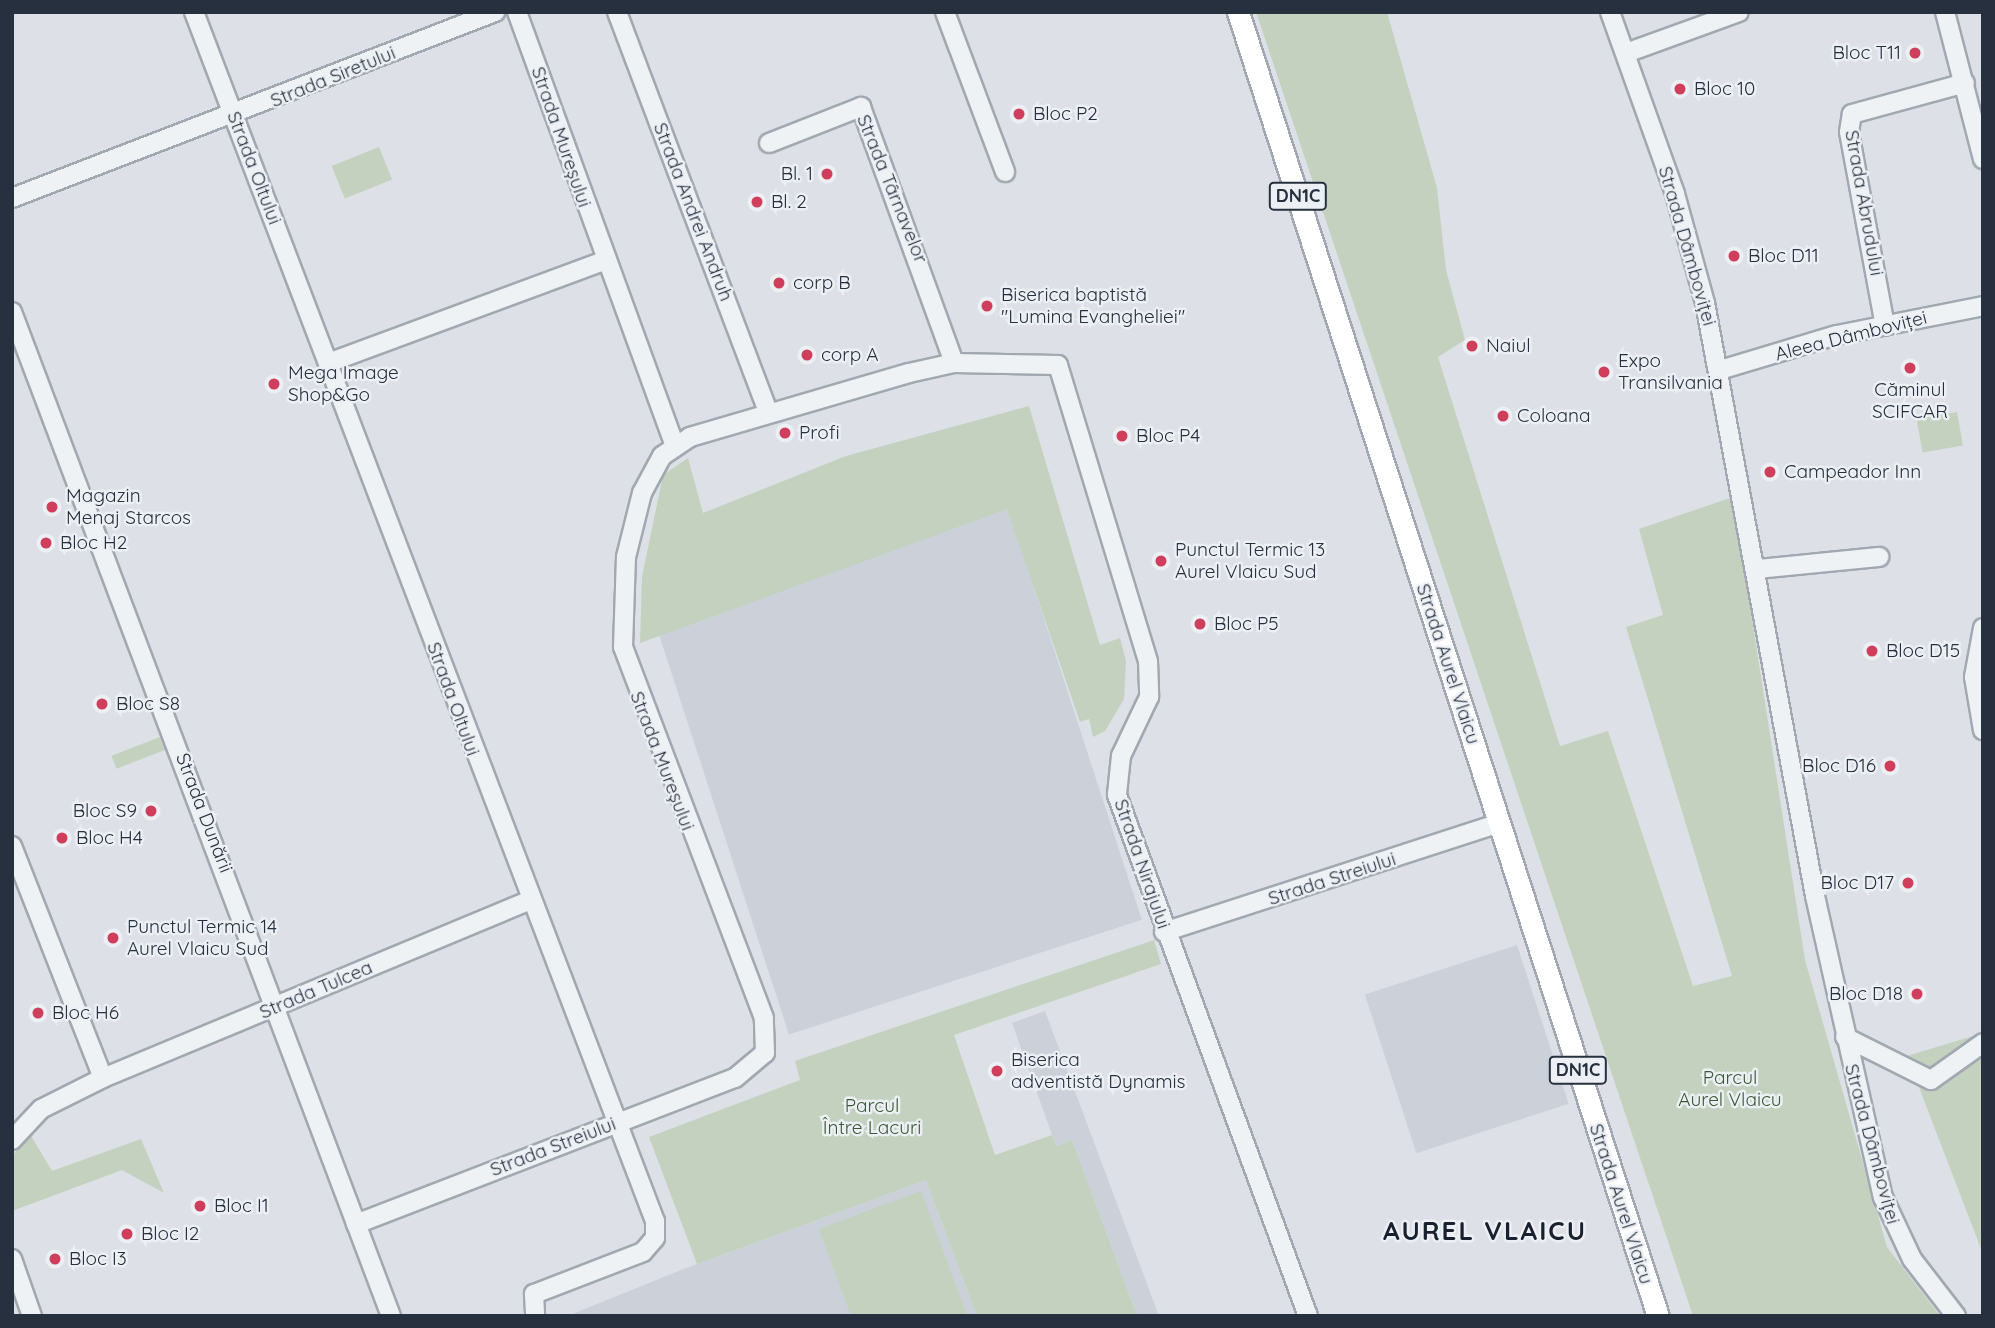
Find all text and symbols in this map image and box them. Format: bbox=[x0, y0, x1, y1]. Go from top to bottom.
street label: Strada Siretului bbox=[267, 42, 399, 112]
place label: Bloc T11 bbox=[1832, 42, 1901, 64]
marker: Bloc T11 bbox=[1907, 45, 1923, 61]
street label: Strada Mureșului bbox=[526, 64, 596, 210]
place label: Bloc 10 bbox=[1694, 78, 1755, 100]
marker: Bloc 10 bbox=[1672, 81, 1688, 97]
place label: Bloc P2 bbox=[1033, 103, 1098, 125]
marker: Bloc P2 bbox=[1011, 106, 1027, 122]
street label: Strada Oltului bbox=[222, 108, 286, 228]
street label: Strada Târnavelor bbox=[852, 111, 932, 267]
street label: Strada Andrei Andruh bbox=[648, 120, 738, 304]
street label: Strada Abrudului bbox=[1840, 128, 1888, 278]
place label: Bl. 1 bbox=[781, 163, 813, 185]
street label: Strada Dâmboviței bbox=[1653, 164, 1721, 328]
marker: Bl. 1 bbox=[819, 166, 835, 182]
road number: DN1C bbox=[1268, 182, 1328, 210]
place label: Bl. 2 bbox=[771, 191, 807, 213]
marker: Bl. 2 bbox=[749, 194, 765, 210]
place label: Bloc D11 bbox=[1748, 245, 1819, 267]
marker: Bloc D11 bbox=[1726, 248, 1742, 264]
place label: corp B bbox=[793, 272, 851, 294]
marker: corp B bbox=[771, 275, 787, 291]
place label: Biserica baptistă "Lumina Evangheliei" bbox=[1001, 284, 1185, 328]
marker: Biserica baptistă "Lumina Evangheliei" bbox=[979, 298, 995, 314]
street label: Aleea Dâmboviței bbox=[1773, 306, 1929, 366]
place label: Naiul bbox=[1486, 335, 1531, 357]
marker: Naiul bbox=[1464, 338, 1480, 354]
place label: corp A bbox=[821, 344, 879, 366]
marker: corp A bbox=[799, 347, 815, 363]
place label: Expo Transilvania bbox=[1618, 350, 1723, 394]
marker: Căminul SCIFCAR bbox=[1902, 360, 1918, 376]
place label: Mega Image Shop&Go bbox=[288, 362, 399, 406]
marker: Expo Transilvania bbox=[1596, 364, 1612, 380]
marker: Mega Image Shop&Go bbox=[266, 376, 282, 392]
place label: Căminul SCIFCAR bbox=[1872, 379, 1948, 423]
place label: Coloana bbox=[1517, 405, 1591, 427]
marker: Coloana bbox=[1495, 408, 1511, 424]
place label: Profi bbox=[799, 422, 840, 444]
marker: Profi bbox=[777, 425, 793, 441]
place label: Bloc P4 bbox=[1136, 425, 1200, 447]
marker: Bloc P4 bbox=[1114, 428, 1130, 444]
place label: Campeador Inn bbox=[1784, 461, 1921, 483]
marker: Campeador Inn bbox=[1762, 464, 1778, 480]
place label: Magazin Menaj Starcos bbox=[66, 485, 191, 529]
marker: Magazin Menaj Starcos bbox=[44, 499, 60, 515]
place label: Bloc H2 bbox=[60, 532, 127, 554]
marker: Bloc H2 bbox=[38, 535, 54, 551]
place label: Punctul Termic 13 Aurel Vlaicu Sud bbox=[1175, 539, 1325, 583]
marker: Punctul Termic 13 Aurel Vlaicu Sud bbox=[1153, 553, 1169, 569]
street label: Strada Aurel Vlaicu bbox=[1411, 581, 1485, 747]
place label: Bloc P5 bbox=[1214, 613, 1279, 635]
marker: Bloc P5 bbox=[1192, 616, 1208, 632]
street label: Strada Oltului bbox=[422, 639, 484, 759]
place label: Bloc D15 bbox=[1886, 640, 1960, 662]
marker: Bloc D15 bbox=[1864, 643, 1880, 659]
street label: Strada Mureșului bbox=[625, 688, 699, 834]
place label: Bloc S8 bbox=[116, 693, 180, 715]
marker: Bloc S8 bbox=[94, 696, 110, 712]
street label: Strada Dunării bbox=[171, 750, 237, 876]
place label: Bloc D16 bbox=[1802, 755, 1876, 777]
marker: Bloc D16 bbox=[1882, 758, 1898, 774]
street label: Strada Nirajului bbox=[1109, 796, 1175, 932]
place label: Bloc S9 bbox=[73, 800, 137, 822]
marker: Bloc S9 bbox=[143, 803, 159, 819]
place label: Bloc H4 bbox=[76, 827, 143, 849]
marker: Bloc H4 bbox=[54, 830, 70, 846]
street label: Strada Streiului bbox=[1265, 848, 1399, 910]
place label: Bloc D17 bbox=[1821, 872, 1894, 894]
marker: Bloc D17 bbox=[1900, 875, 1916, 891]
place label: Punctul Termic 14 Aurel Vlaicu Sud bbox=[127, 916, 277, 960]
marker: Punctul Termic 14 Aurel Vlaicu Sud bbox=[105, 930, 121, 946]
street label: Strada Tulcea bbox=[256, 956, 376, 1024]
place label: Bloc D18 bbox=[1829, 983, 1903, 1005]
marker: Bloc D18 bbox=[1909, 986, 1925, 1002]
place label: Bloc H6 bbox=[52, 1002, 119, 1024]
marker: Bloc H6 bbox=[30, 1005, 46, 1021]
place label: Biserica adventistă Dynamis bbox=[1011, 1049, 1186, 1093]
road number: DN1C bbox=[1548, 1056, 1608, 1084]
street label: Strada Dâmboviței bbox=[1840, 1062, 1904, 1226]
marker: Biserica adventistă Dynamis bbox=[989, 1063, 1005, 1079]
park label: Parcul Aurel Vlaicu bbox=[1678, 1067, 1782, 1111]
park label: Parcul Între Lacuri bbox=[823, 1095, 921, 1139]
street label: Strada Streiului bbox=[487, 1113, 619, 1181]
street label: Strada Aurel Vlaicu bbox=[1584, 1121, 1658, 1287]
place label: Bloc I1 bbox=[214, 1195, 269, 1217]
marker: Bloc I1 bbox=[192, 1198, 208, 1214]
district label: AUREL VLAICU bbox=[1385, 1215, 1585, 1247]
place label: Bloc I2 bbox=[141, 1223, 199, 1245]
marker: Bloc I2 bbox=[119, 1226, 135, 1242]
place label: Bloc I3 bbox=[69, 1248, 127, 1270]
marker: Bloc I3 bbox=[47, 1251, 63, 1267]

